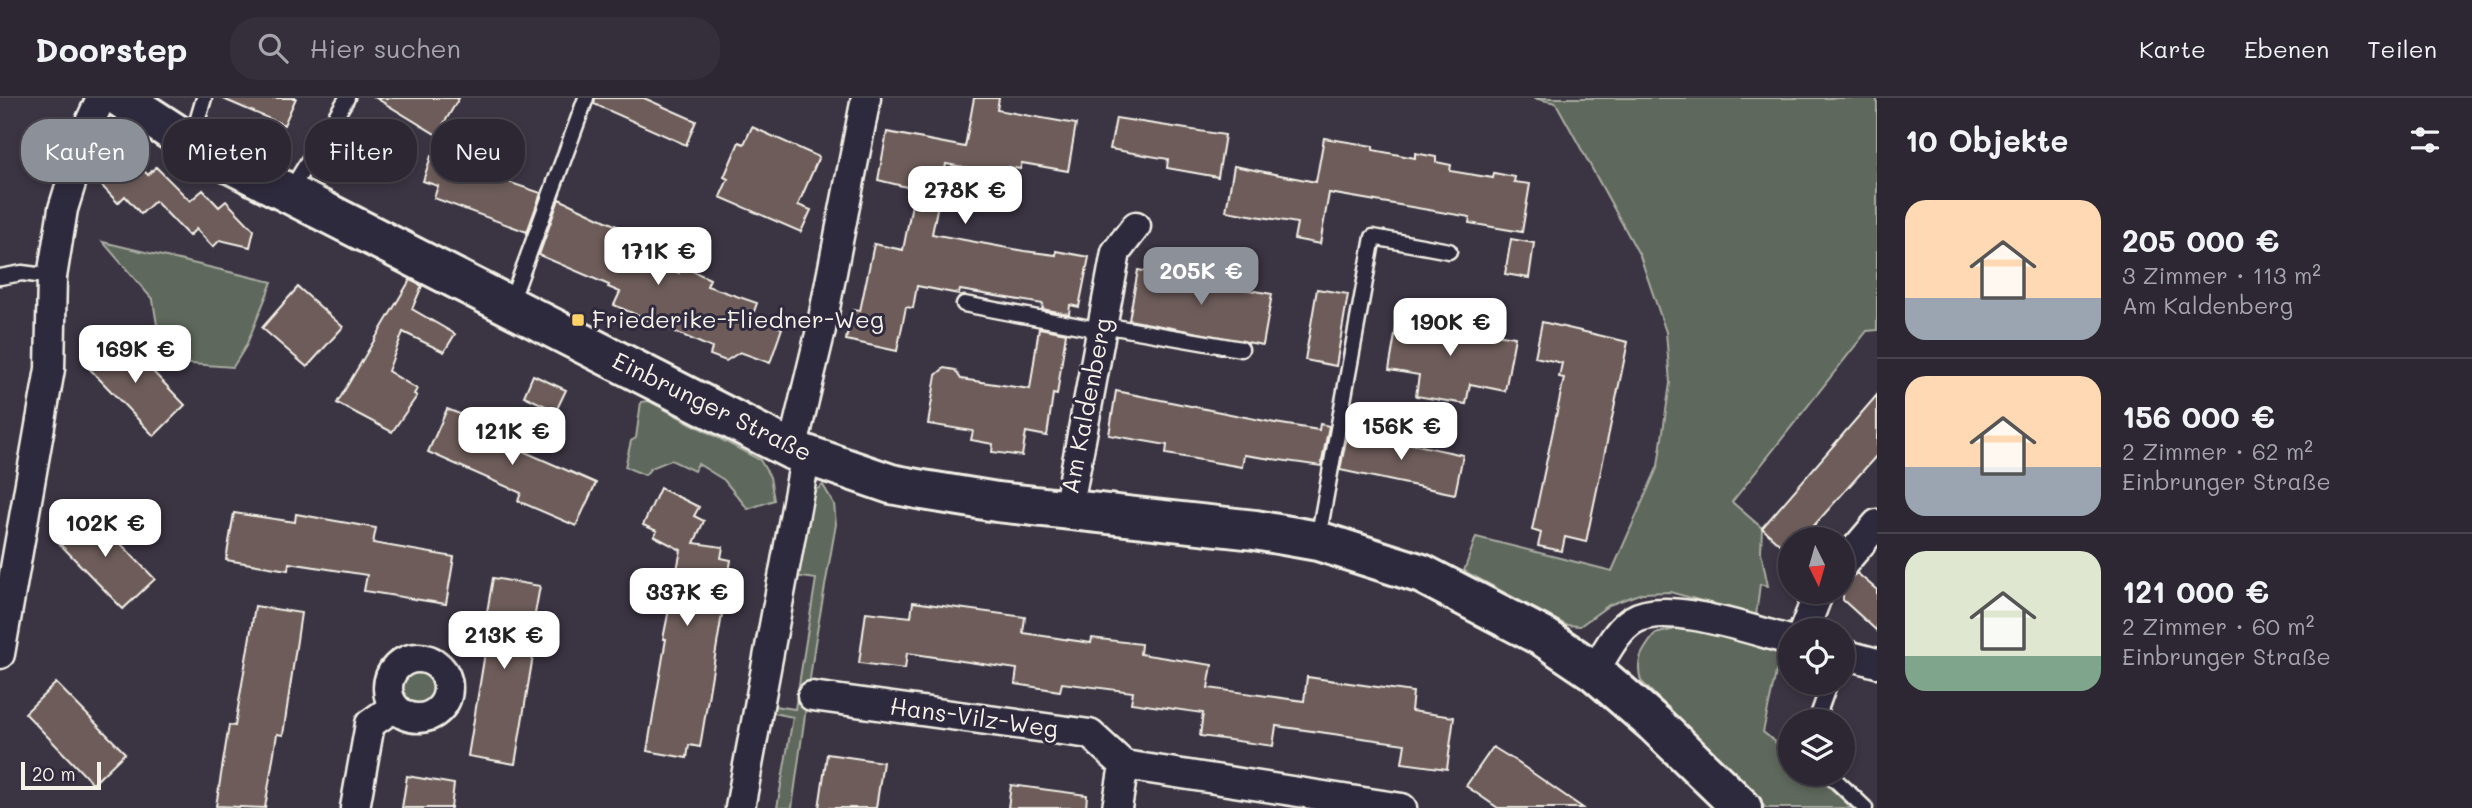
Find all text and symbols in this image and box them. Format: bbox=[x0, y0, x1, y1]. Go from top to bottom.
search box bbox=[230, 17, 720, 80]
text: Doorstep bbox=[35, 27, 188, 70]
icon: search bbox=[254, 29, 292, 67]
text: Hier suchen bbox=[310, 31, 461, 65]
text: Karte bbox=[2139, 33, 2206, 64]
text: Ebenen bbox=[2244, 33, 2329, 64]
text: Teilen bbox=[2367, 33, 2437, 64]
chip: Kaufen bbox=[21, 119, 149, 182]
chip: Mieten bbox=[163, 119, 291, 182]
chip: Filter bbox=[305, 119, 417, 182]
chip: Neu bbox=[431, 119, 525, 182]
text: 10 Objekte bbox=[1905, 120, 2068, 160]
icon: filters bbox=[2406, 121, 2444, 159]
pin: 278K € bbox=[908, 166, 1022, 226]
text: 278K € bbox=[924, 174, 1006, 204]
text: 205 000 € bbox=[2122, 220, 2279, 260]
pin: 171K € bbox=[601, 228, 715, 287]
icon: home bbox=[1961, 228, 2045, 312]
text: 171K € bbox=[620, 235, 696, 265]
pin: 205K € bbox=[1144, 248, 1258, 307]
text: 205K € bbox=[1159, 255, 1243, 285]
text: 3 Zimmer · 113 m² bbox=[2122, 260, 2321, 290]
text: Am Kaldenberg bbox=[2122, 290, 2293, 320]
pin: 190K € bbox=[1393, 299, 1507, 358]
place label: Friederike-Fliedner-Weg bbox=[592, 303, 884, 334]
text: 190K € bbox=[1410, 306, 1490, 336]
marker: Friederike-Fliedner-Weg bbox=[570, 312, 586, 328]
street label: Am Kaldenberg bbox=[1053, 315, 1118, 496]
pin: 169K € bbox=[78, 326, 192, 385]
text: 169K € bbox=[95, 333, 175, 363]
street label: Einbrunger Straße bbox=[608, 344, 817, 467]
text: 156 000 € bbox=[2122, 396, 2275, 436]
pin: 156K € bbox=[1344, 402, 1458, 462]
icon: home bbox=[1961, 404, 2045, 488]
pin: 121K € bbox=[455, 408, 569, 467]
text: 156K € bbox=[1361, 410, 1441, 440]
text: 121K € bbox=[474, 415, 550, 445]
text: 2 Zimmer · 62 m² bbox=[2122, 436, 2313, 466]
text: Einbrunger Straße bbox=[2122, 466, 2331, 496]
pin: 102K € bbox=[48, 500, 162, 559]
text: 102K € bbox=[65, 507, 145, 537]
north arrow bbox=[1778, 527, 1855, 604]
map controls bbox=[1778, 527, 1855, 786]
pin: 337K € bbox=[630, 568, 744, 628]
text: 121 000 € bbox=[2122, 571, 2269, 611]
text: 337K € bbox=[646, 576, 728, 606]
icon: home bbox=[1961, 579, 2045, 663]
text: 2 Zimmer · 60 m² bbox=[2122, 611, 2314, 641]
pin: 213K € bbox=[447, 612, 561, 671]
button: locate bbox=[1778, 618, 1855, 695]
text: 213K € bbox=[465, 619, 543, 649]
text: Einbrunger Straße bbox=[2122, 641, 2331, 671]
street label: Hans-Vilz-Weg bbox=[888, 689, 1060, 744]
button: layers bbox=[1778, 709, 1855, 786]
scale bar bbox=[21, 759, 102, 791]
text: 20 m bbox=[32, 761, 76, 786]

